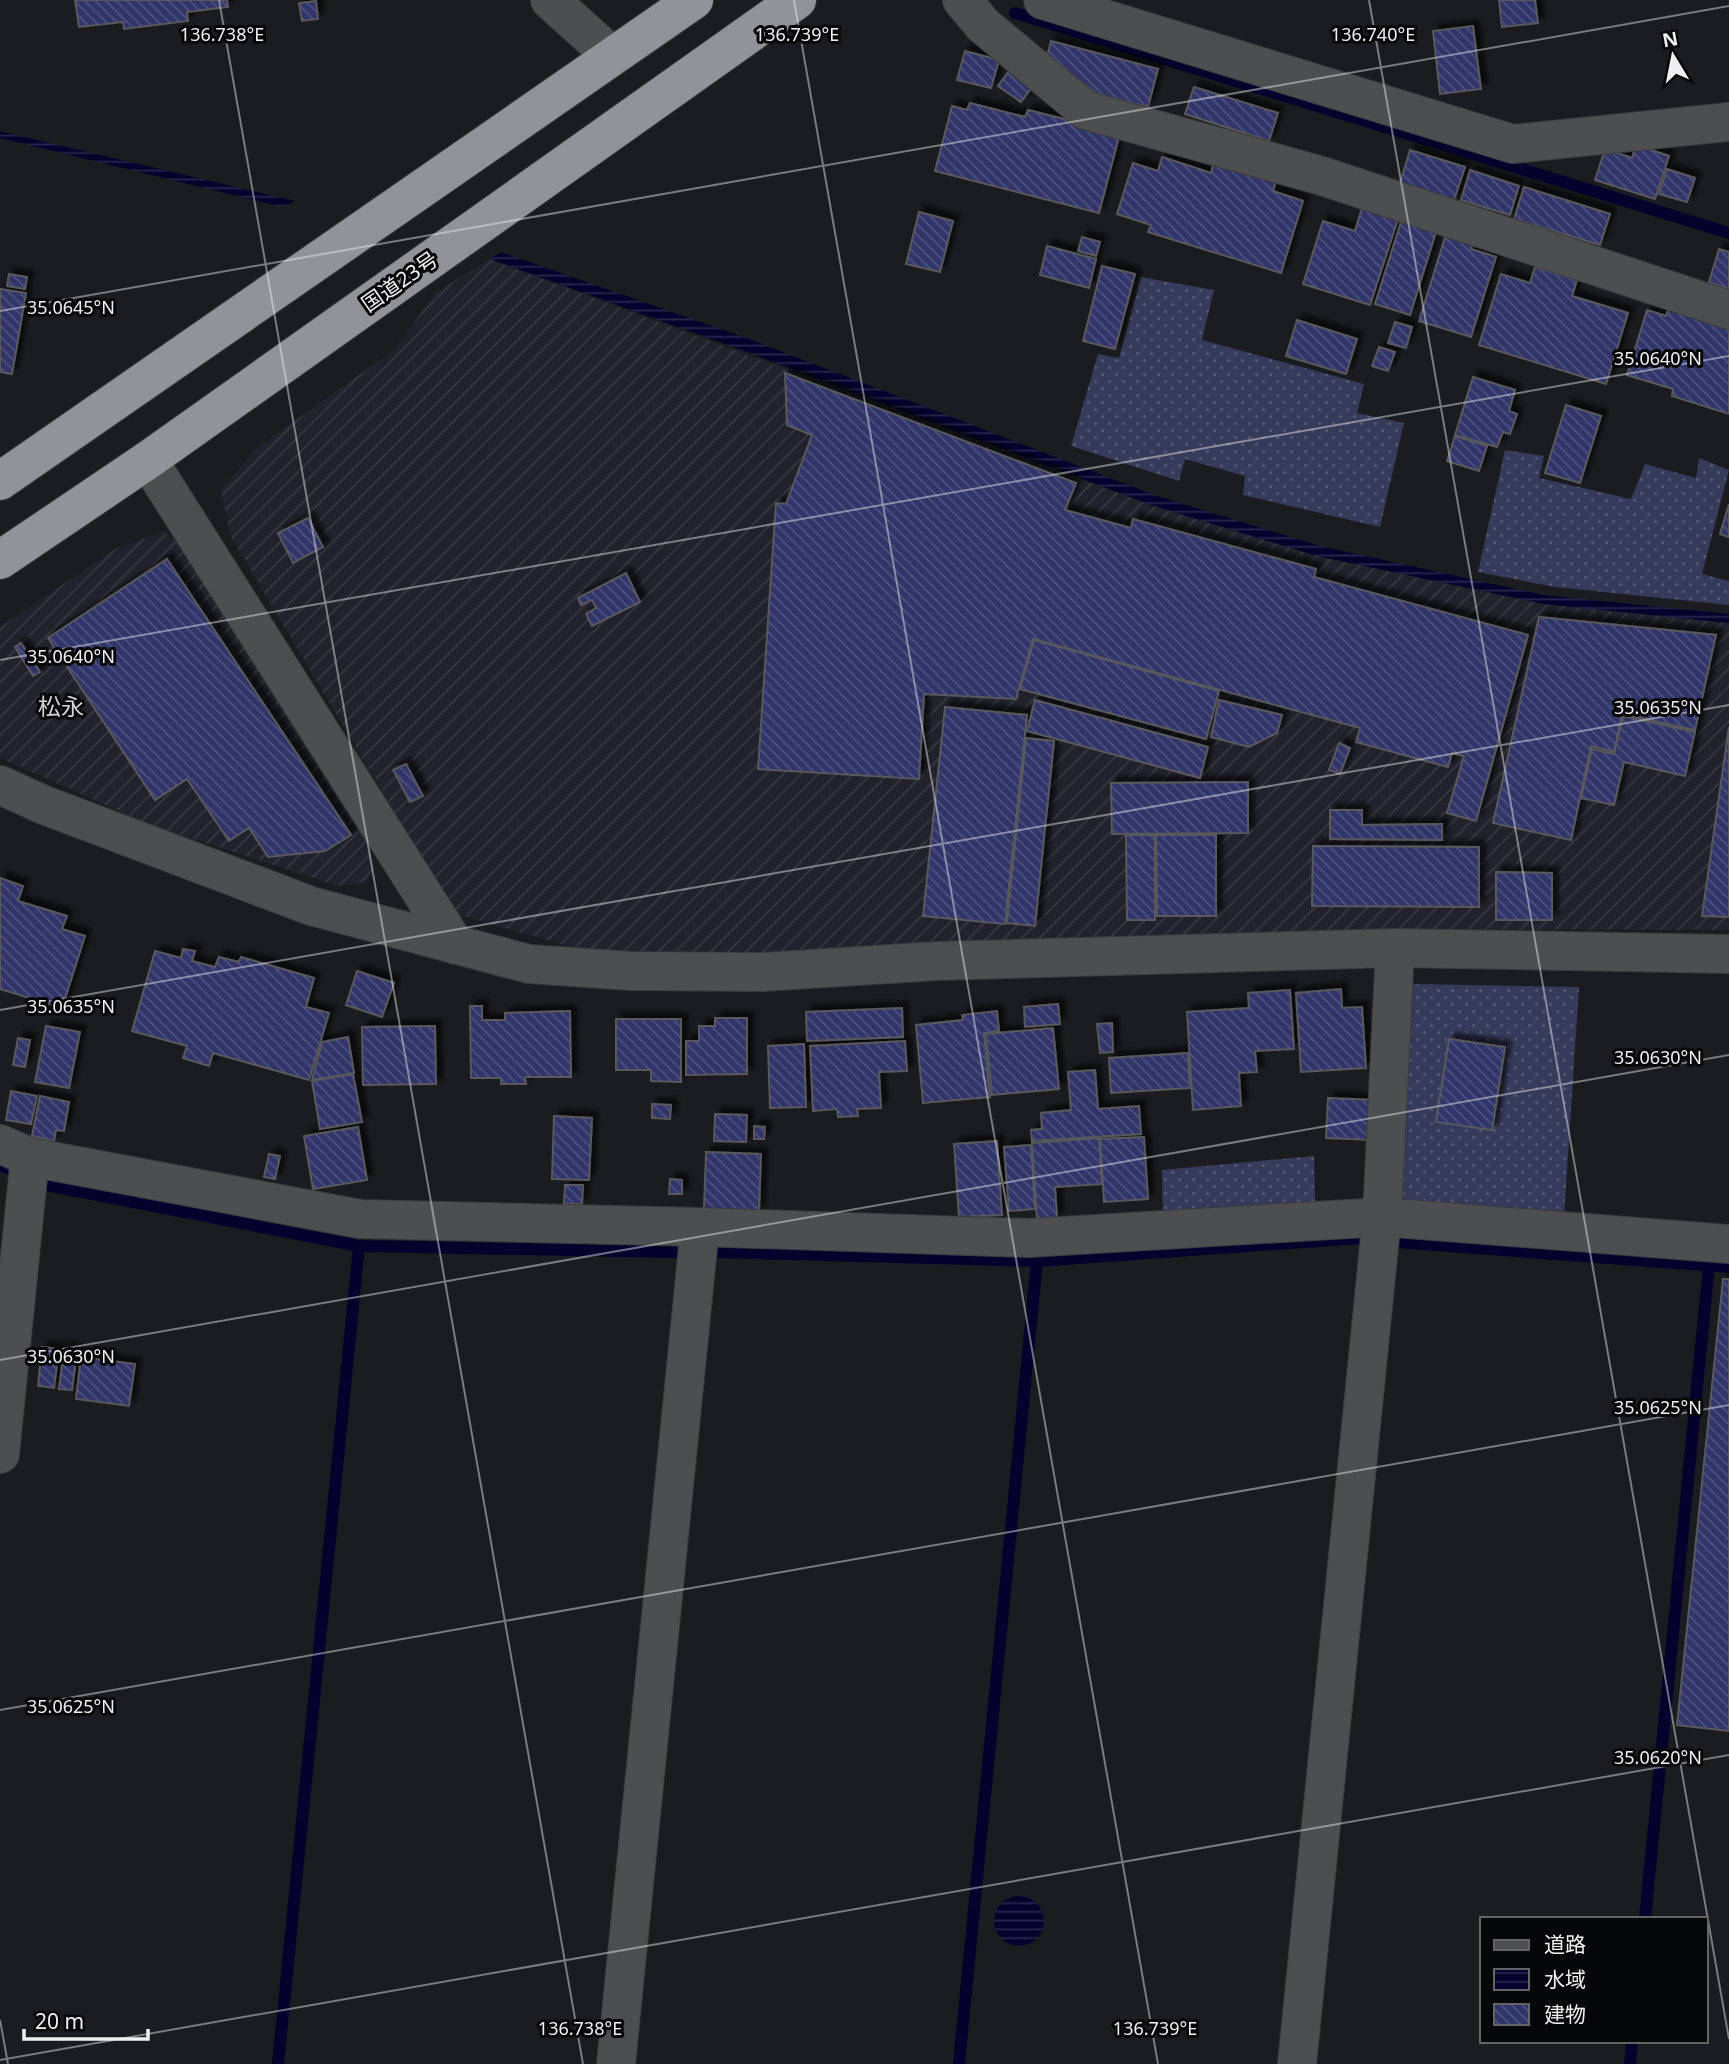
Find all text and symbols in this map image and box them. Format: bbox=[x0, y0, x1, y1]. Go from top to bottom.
north arrow bbox=[1638, 21, 1708, 91]
text: 136.738°E bbox=[180, 22, 264, 46]
text: 136.739°E bbox=[755, 22, 839, 46]
text: 136.740°E bbox=[1331, 22, 1415, 46]
text: N bbox=[1660, 25, 1680, 53]
street label: 国道23号 bbox=[356, 245, 443, 318]
text: 35.0645°N bbox=[27, 295, 115, 319]
text: 35.0640°N bbox=[1614, 346, 1702, 370]
text: 35.0640°N bbox=[27, 644, 115, 668]
district label: 松永 bbox=[38, 690, 84, 722]
text: 35.0635°N bbox=[1614, 695, 1702, 719]
text: 35.0635°N bbox=[27, 994, 115, 1018]
text: 35.0630°N bbox=[1614, 1045, 1702, 1069]
text: 35.0630°N bbox=[27, 1344, 115, 1368]
text: 35.0625°N bbox=[1614, 1395, 1702, 1419]
text: 35.0625°N bbox=[27, 1694, 115, 1718]
text: 35.0620°N bbox=[1614, 1745, 1702, 1769]
legend bbox=[1480, 1917, 1708, 2043]
text: 道路 bbox=[1544, 1930, 1586, 1958]
text: 水域 bbox=[1544, 1965, 1586, 1993]
scale bar bbox=[24, 1997, 149, 2041]
text: 建物 bbox=[1544, 2000, 1586, 2028]
text: 20 m bbox=[35, 2007, 84, 2035]
text: 136.738°E bbox=[538, 2016, 622, 2040]
text: 136.739°E bbox=[1113, 2016, 1197, 2040]

